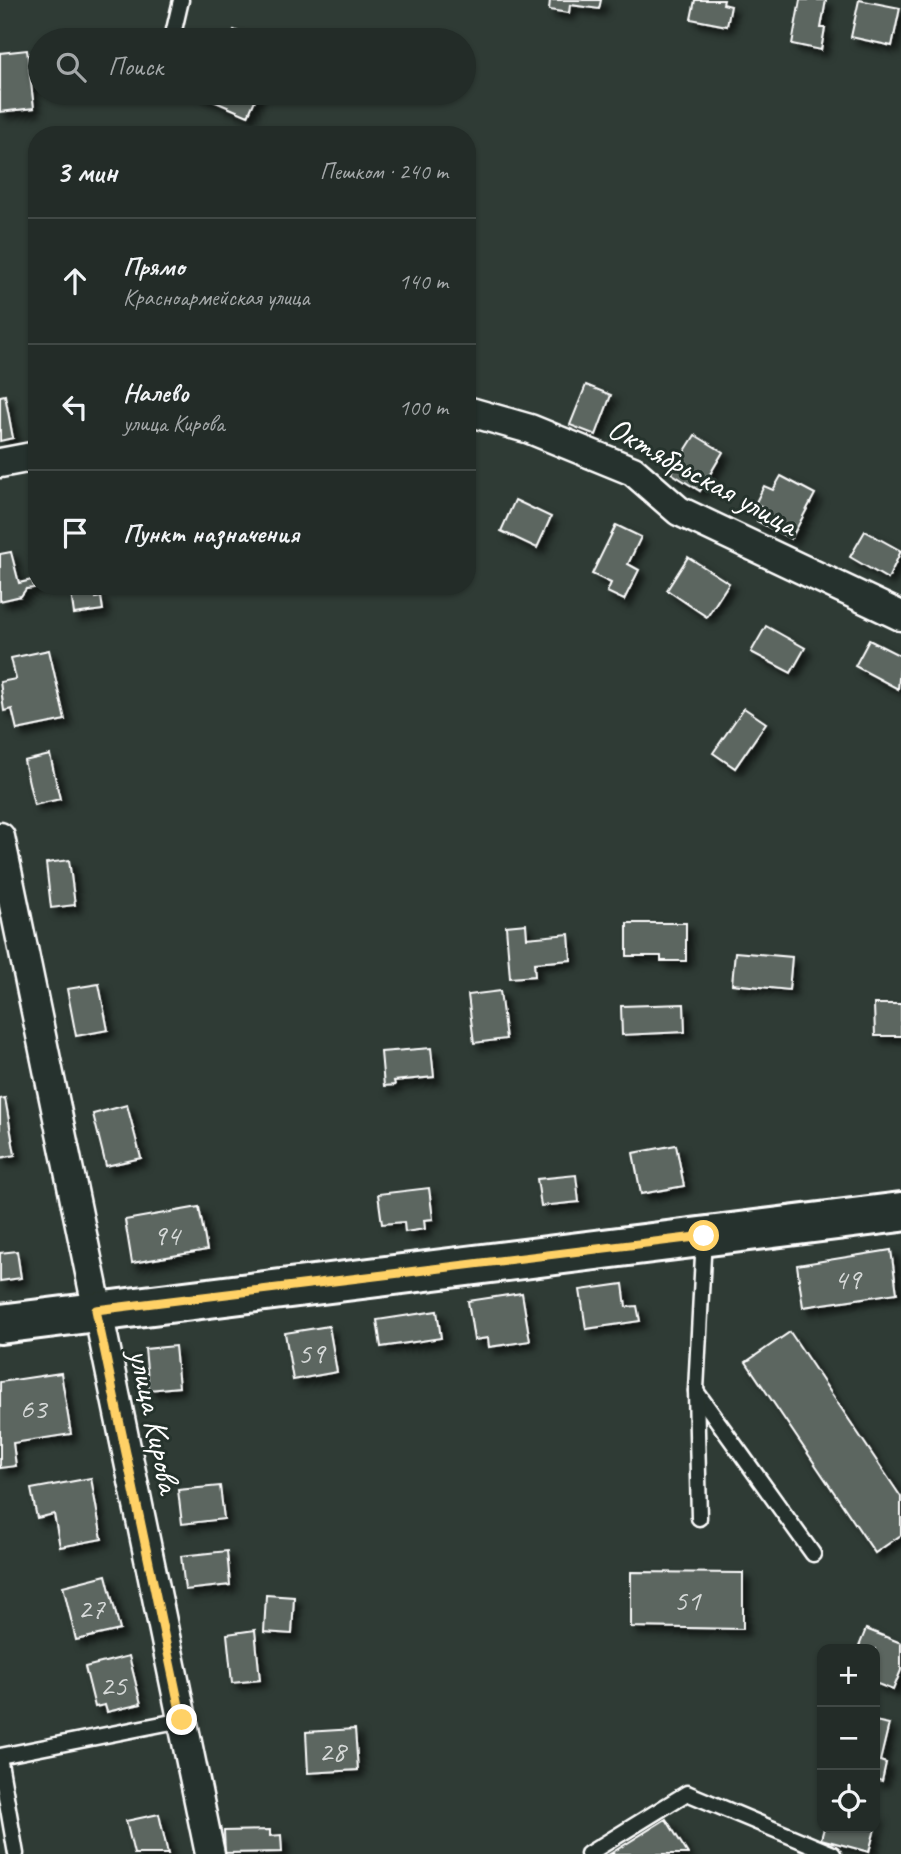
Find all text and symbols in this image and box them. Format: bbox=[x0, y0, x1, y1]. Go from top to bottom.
search box bbox=[28, 28, 476, 105]
icon: search bbox=[52, 48, 90, 86]
text: Поиск bbox=[108, 50, 163, 83]
text: 3 мин bbox=[56, 153, 117, 191]
text: Пешком · 240 m bbox=[320, 157, 448, 186]
text: Прямо bbox=[123, 250, 185, 283]
icon: ahead bbox=[56, 262, 94, 300]
text: 140 m bbox=[399, 267, 448, 296]
text: Красноармейская улица bbox=[123, 283, 310, 312]
text: Налево bbox=[123, 376, 189, 409]
icon: left bbox=[56, 388, 94, 426]
text: 100 m bbox=[399, 393, 448, 422]
street label: Октябрьская улица bbox=[601, 407, 808, 547]
text: улица Кирова bbox=[123, 409, 225, 438]
icon: arrive bbox=[56, 514, 94, 552]
text: Пункт назначения bbox=[123, 517, 299, 550]
house number: 94 bbox=[153, 1216, 182, 1254]
route start bbox=[688, 1220, 719, 1251]
house number: 49 bbox=[834, 1260, 863, 1298]
house number: 59 bbox=[298, 1334, 327, 1372]
street label: улица Кирова bbox=[119, 1343, 191, 1499]
house number: 63 bbox=[20, 1389, 49, 1427]
house number: 51 bbox=[674, 1581, 702, 1619]
house number: 27 bbox=[78, 1589, 106, 1627]
map controls bbox=[817, 1644, 880, 1833]
button: + bbox=[817, 1644, 880, 1707]
house number: 25 bbox=[100, 1666, 128, 1704]
route end bbox=[166, 1704, 197, 1735]
button: − bbox=[817, 1707, 880, 1770]
house number: 28 bbox=[319, 1732, 348, 1770]
button: locate bbox=[817, 1770, 880, 1833]

